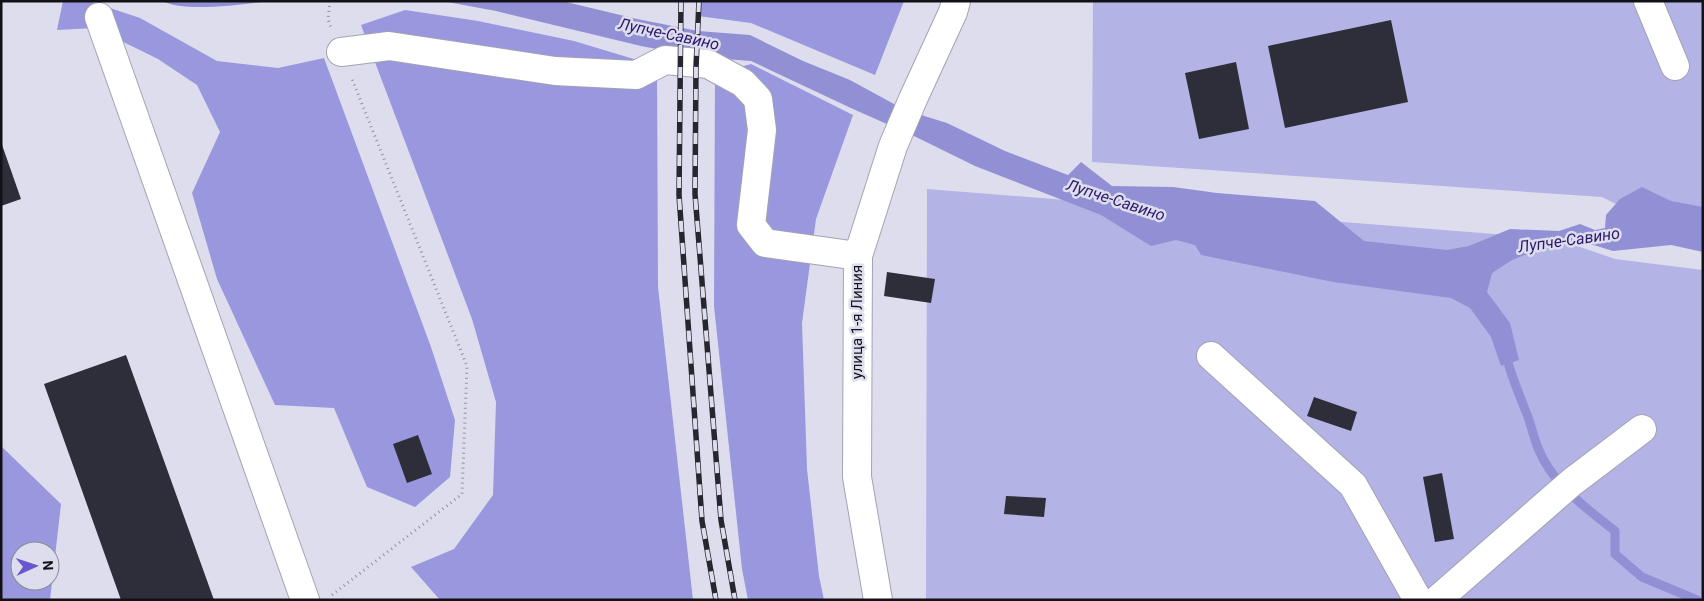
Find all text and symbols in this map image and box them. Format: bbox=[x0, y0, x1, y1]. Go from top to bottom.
water label: Лупче-Савино bbox=[616, 14, 721, 54]
water label: Лупче-Савино bbox=[1063, 175, 1168, 225]
water label: Лупче-Савино bbox=[1516, 223, 1621, 257]
street label: улица 1-я Линия bbox=[848, 265, 866, 379]
north arrow bbox=[10, 541, 60, 591]
text: N bbox=[40, 560, 56, 571]

